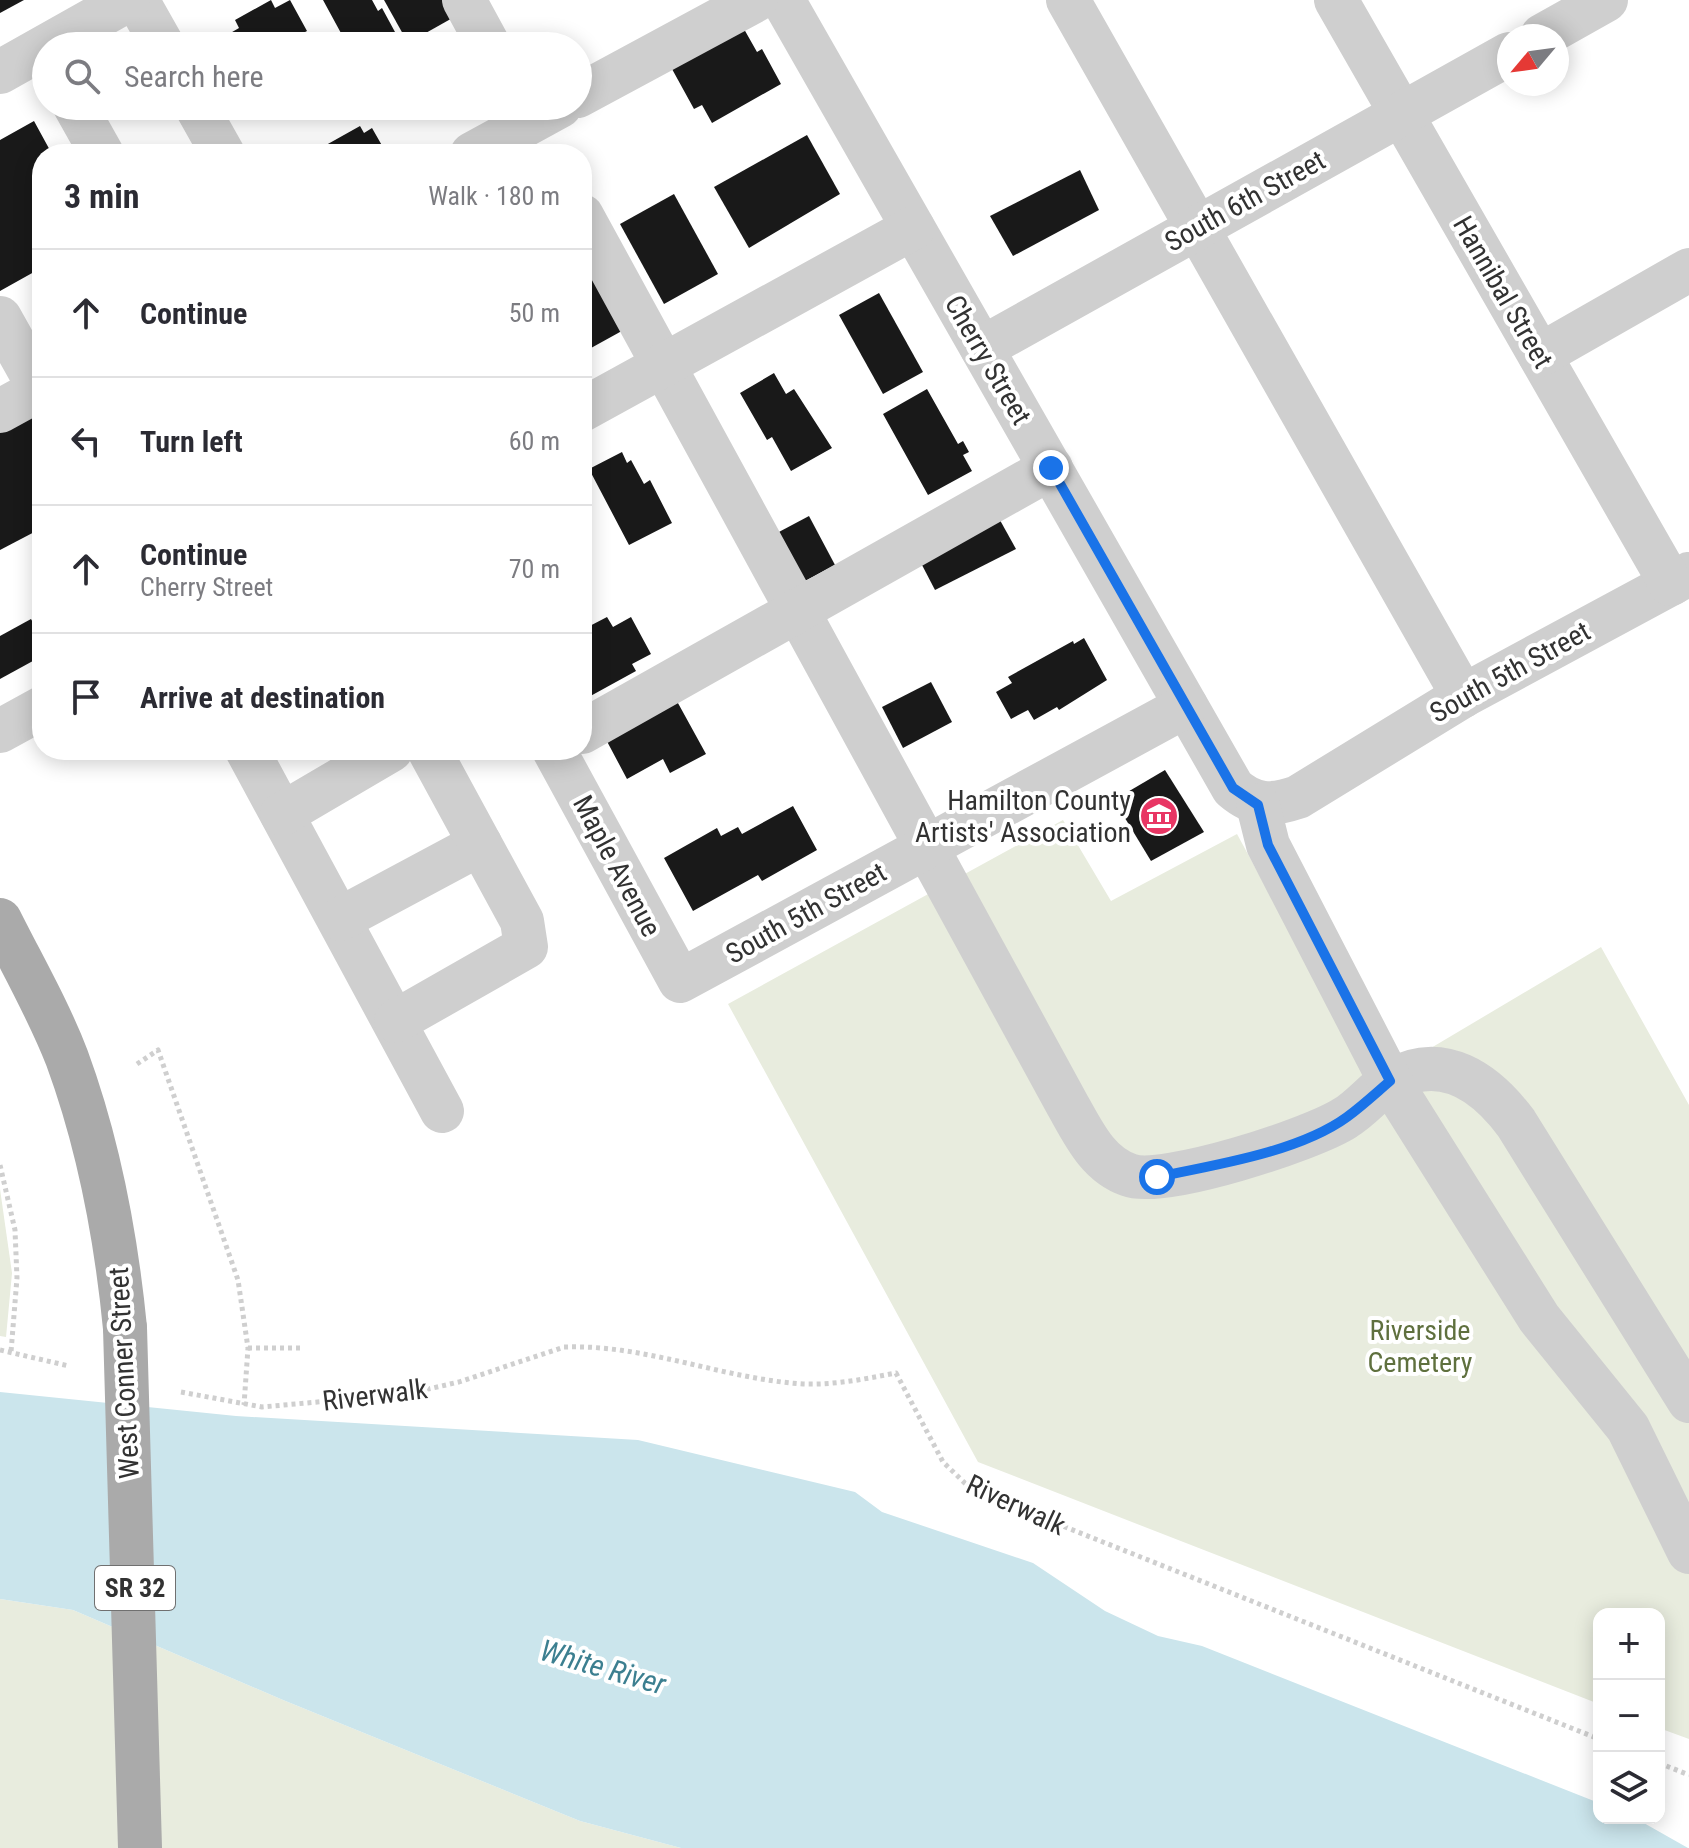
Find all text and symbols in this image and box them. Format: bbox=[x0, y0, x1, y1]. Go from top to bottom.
north arrow bbox=[1497, 24, 1569, 96]
search box bbox=[32, 32, 592, 120]
icon: search bbox=[60, 54, 104, 98]
text: Search here bbox=[124, 59, 264, 94]
street label: South 6th Street bbox=[1159, 143, 1331, 259]
text: 3 min bbox=[64, 176, 140, 216]
text: Walk · 180 m bbox=[428, 181, 560, 211]
street label: Hannibal Street bbox=[1446, 210, 1560, 374]
street label: Cherry Street bbox=[938, 290, 1038, 430]
icon: ahead bbox=[64, 291, 108, 335]
text: Continue bbox=[140, 296, 247, 331]
text: 50 m bbox=[509, 298, 560, 328]
icon: left bbox=[64, 419, 108, 463]
text: Turn left bbox=[140, 424, 243, 459]
text: 60 m bbox=[509, 426, 560, 456]
route end bbox=[1033, 450, 1069, 486]
text: Continue bbox=[140, 537, 247, 572]
icon: ahead bbox=[64, 547, 108, 591]
text: 70 m bbox=[509, 554, 560, 584]
text: Cherry Street bbox=[140, 572, 273, 602]
street label: South 5th Street bbox=[1424, 614, 1596, 730]
icon: arrive bbox=[64, 675, 108, 719]
text: Arrive at destination bbox=[140, 680, 385, 715]
place label: Hamilton County Artists' Association bbox=[915, 784, 1131, 849]
street label: Maple Avenue bbox=[566, 790, 668, 942]
museum icon: Hamilton County Artists' Association bbox=[1138, 795, 1180, 837]
street label: South 5th Street bbox=[720, 855, 892, 971]
route start bbox=[1139, 1159, 1175, 1195]
street label: West Conner Street bbox=[102, 1266, 146, 1480]
park label: Riverside Cemetery bbox=[1367, 1314, 1473, 1379]
street label: Riverwalk bbox=[321, 1372, 430, 1418]
street label: Riverwalk bbox=[961, 1468, 1071, 1542]
road number: SR 32 bbox=[95, 1566, 175, 1610]
map controls bbox=[1593, 1608, 1665, 1824]
button: + bbox=[1593, 1608, 1665, 1680]
water label: White River bbox=[536, 1632, 671, 1702]
button: − bbox=[1593, 1680, 1665, 1752]
button: layers bbox=[1593, 1752, 1665, 1824]

